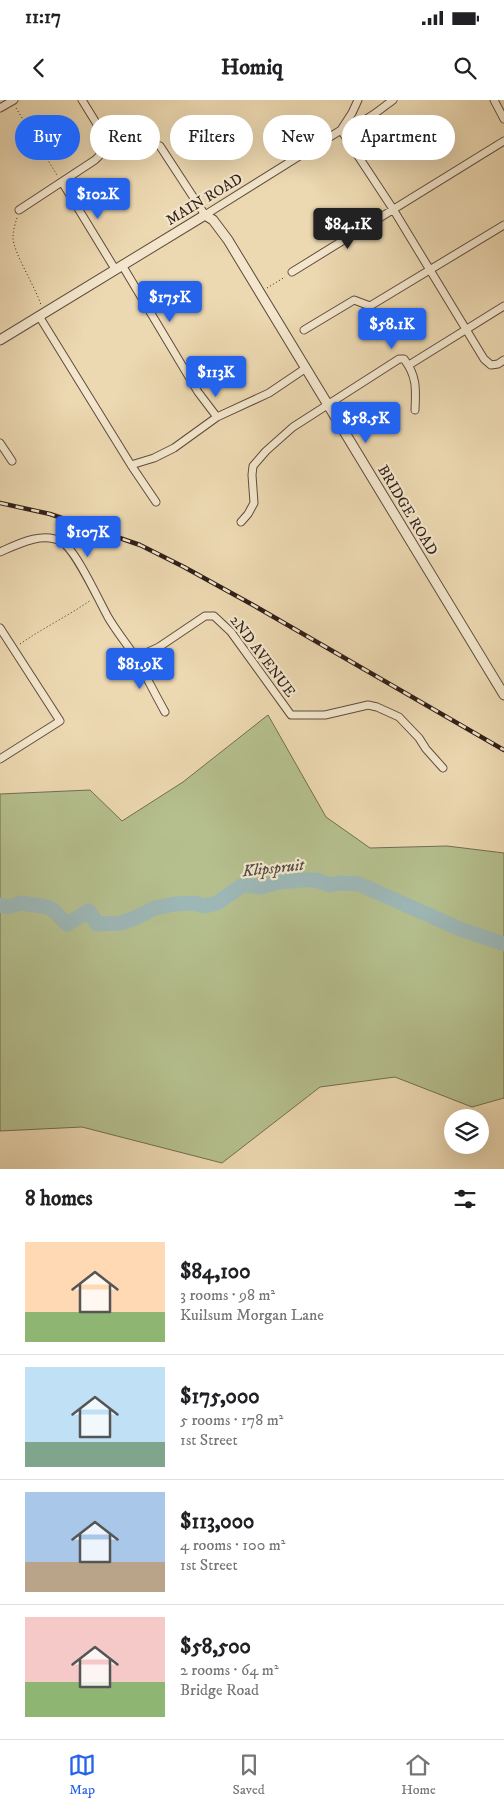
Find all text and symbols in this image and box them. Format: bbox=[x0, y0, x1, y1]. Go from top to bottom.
text: 11:17 bbox=[25, 6, 61, 29]
icon: back bbox=[25, 54, 53, 82]
text: Homiq bbox=[221, 54, 283, 81]
icon: search bbox=[451, 54, 479, 82]
chip: Buy bbox=[15, 115, 80, 160]
chip: Rent bbox=[90, 115, 160, 160]
chip: Filters bbox=[170, 115, 253, 160]
chip: New bbox=[263, 115, 332, 160]
chip: Apartment bbox=[342, 115, 455, 160]
street label: MAIN ROAD bbox=[162, 169, 246, 230]
pin: $102K bbox=[63, 178, 133, 220]
text: $102K bbox=[77, 184, 119, 204]
pin: $84.1K bbox=[307, 208, 389, 250]
text: $84.1K bbox=[324, 214, 372, 234]
pin: $175K bbox=[135, 280, 205, 323]
text: $175K bbox=[149, 287, 191, 307]
pin: $58.1K bbox=[351, 308, 433, 350]
text: $58.1K bbox=[369, 314, 415, 334]
pin: $113K bbox=[181, 356, 251, 398]
text: $113K bbox=[197, 362, 235, 382]
pin: $58.5K bbox=[325, 402, 407, 444]
text: $58.5K bbox=[342, 408, 390, 428]
street label: BRIDGE ROAD bbox=[373, 462, 442, 559]
pin: $107K bbox=[53, 516, 123, 558]
text: $107K bbox=[67, 522, 109, 542]
street label: 2ND AVENUE bbox=[226, 612, 300, 701]
pin: $81.9K bbox=[99, 648, 181, 690]
text: $81.9K bbox=[117, 654, 163, 674]
water label: Klipspruit bbox=[240, 855, 306, 881]
map controls bbox=[444, 1109, 489, 1154]
button: layers bbox=[444, 1109, 489, 1154]
icon: filters bbox=[451, 1185, 479, 1213]
text: 8 homes bbox=[25, 1186, 93, 1212]
text: $84,100 bbox=[180, 1259, 250, 1285]
icon: home bbox=[65, 1262, 125, 1322]
text: 3 rooms · 98 m² bbox=[180, 1285, 275, 1305]
text: Kuilsum Morgan Lane bbox=[180, 1305, 324, 1325]
text: $175,000 bbox=[180, 1384, 260, 1410]
icon: home bbox=[65, 1387, 125, 1447]
text: 5 rooms · 178 m² bbox=[180, 1410, 283, 1430]
text: 1st Street bbox=[180, 1430, 238, 1450]
text: $113,000 bbox=[180, 1509, 254, 1535]
icon: home bbox=[65, 1512, 125, 1572]
text: 4 rooms · 100 m² bbox=[180, 1535, 285, 1555]
text: 1st Street bbox=[180, 1555, 238, 1575]
text: $58,500 bbox=[180, 1634, 251, 1660]
icon: home bbox=[65, 1637, 125, 1697]
text: 2 rooms · 64 m² bbox=[180, 1660, 279, 1680]
text: Bridge Road bbox=[180, 1680, 259, 1700]
tab: Map bbox=[68, 1751, 96, 1799]
tab: Saved bbox=[233, 1751, 265, 1799]
tab: Home bbox=[401, 1751, 436, 1799]

